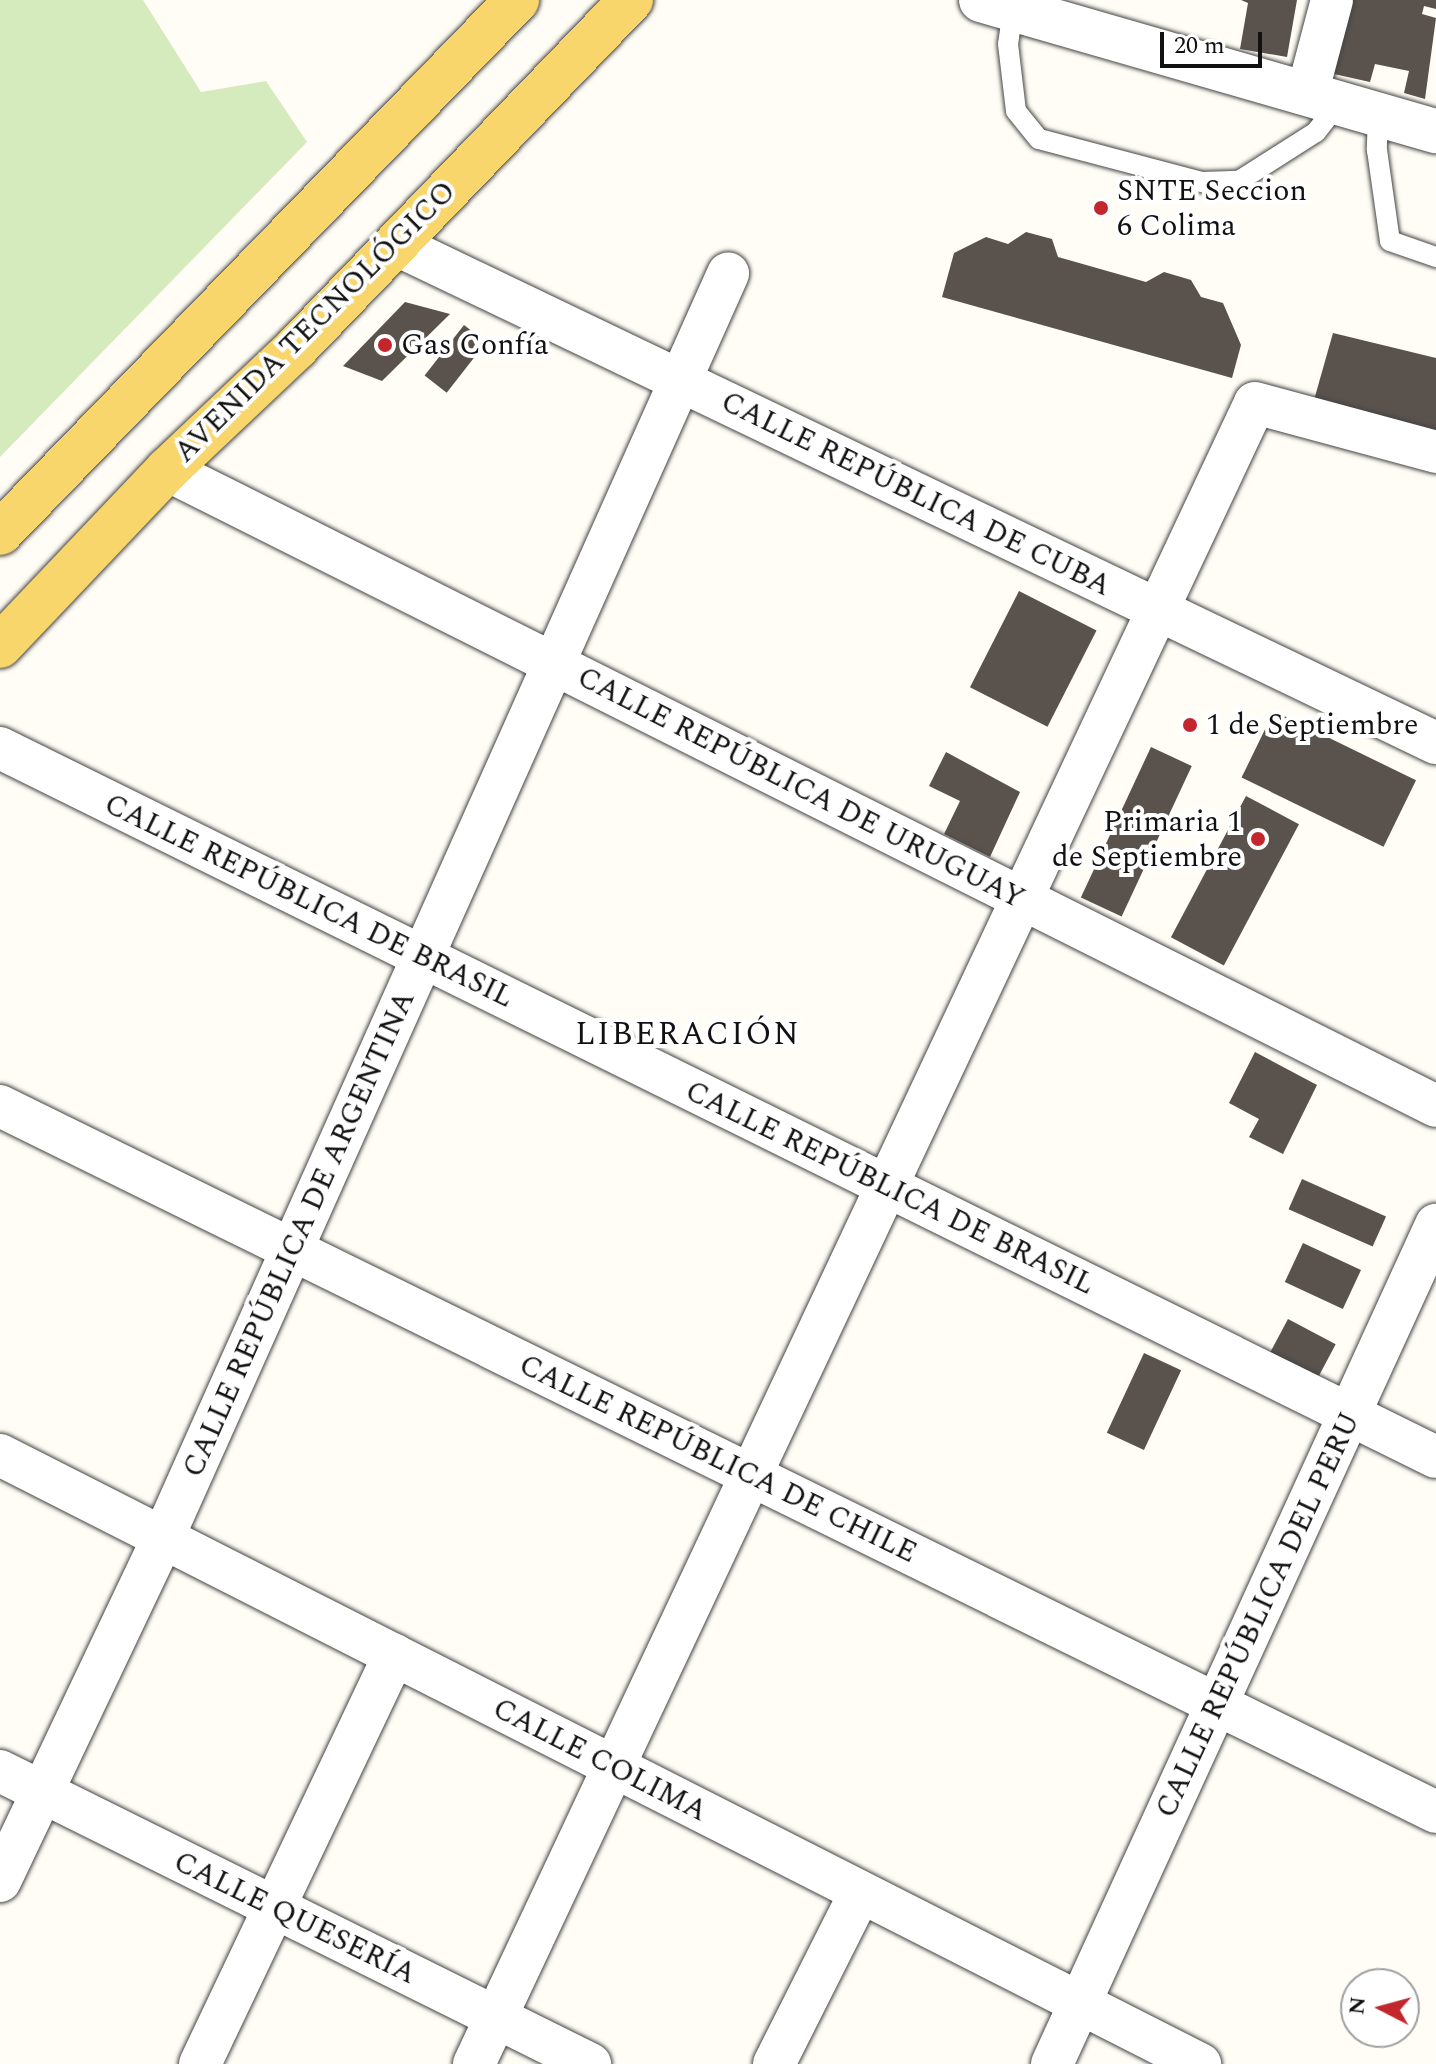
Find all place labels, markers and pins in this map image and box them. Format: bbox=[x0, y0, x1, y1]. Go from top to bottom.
place label: SNTE Seccion 6 Colima bbox=[1117, 173, 1307, 244]
marker: SNTE Seccion 6 Colima bbox=[1092, 199, 1110, 217]
place label: Gas Confía bbox=[401, 327, 549, 363]
marker: Gas Confía bbox=[376, 336, 394, 354]
place label: 1 de Septiembre bbox=[1206, 707, 1419, 743]
marker: 1 de Septiembre bbox=[1181, 716, 1199, 734]
place label: Primaria 1 de Septiembre bbox=[1052, 804, 1242, 874]
marker: Primaria 1 de Septiembre bbox=[1249, 830, 1267, 848]

